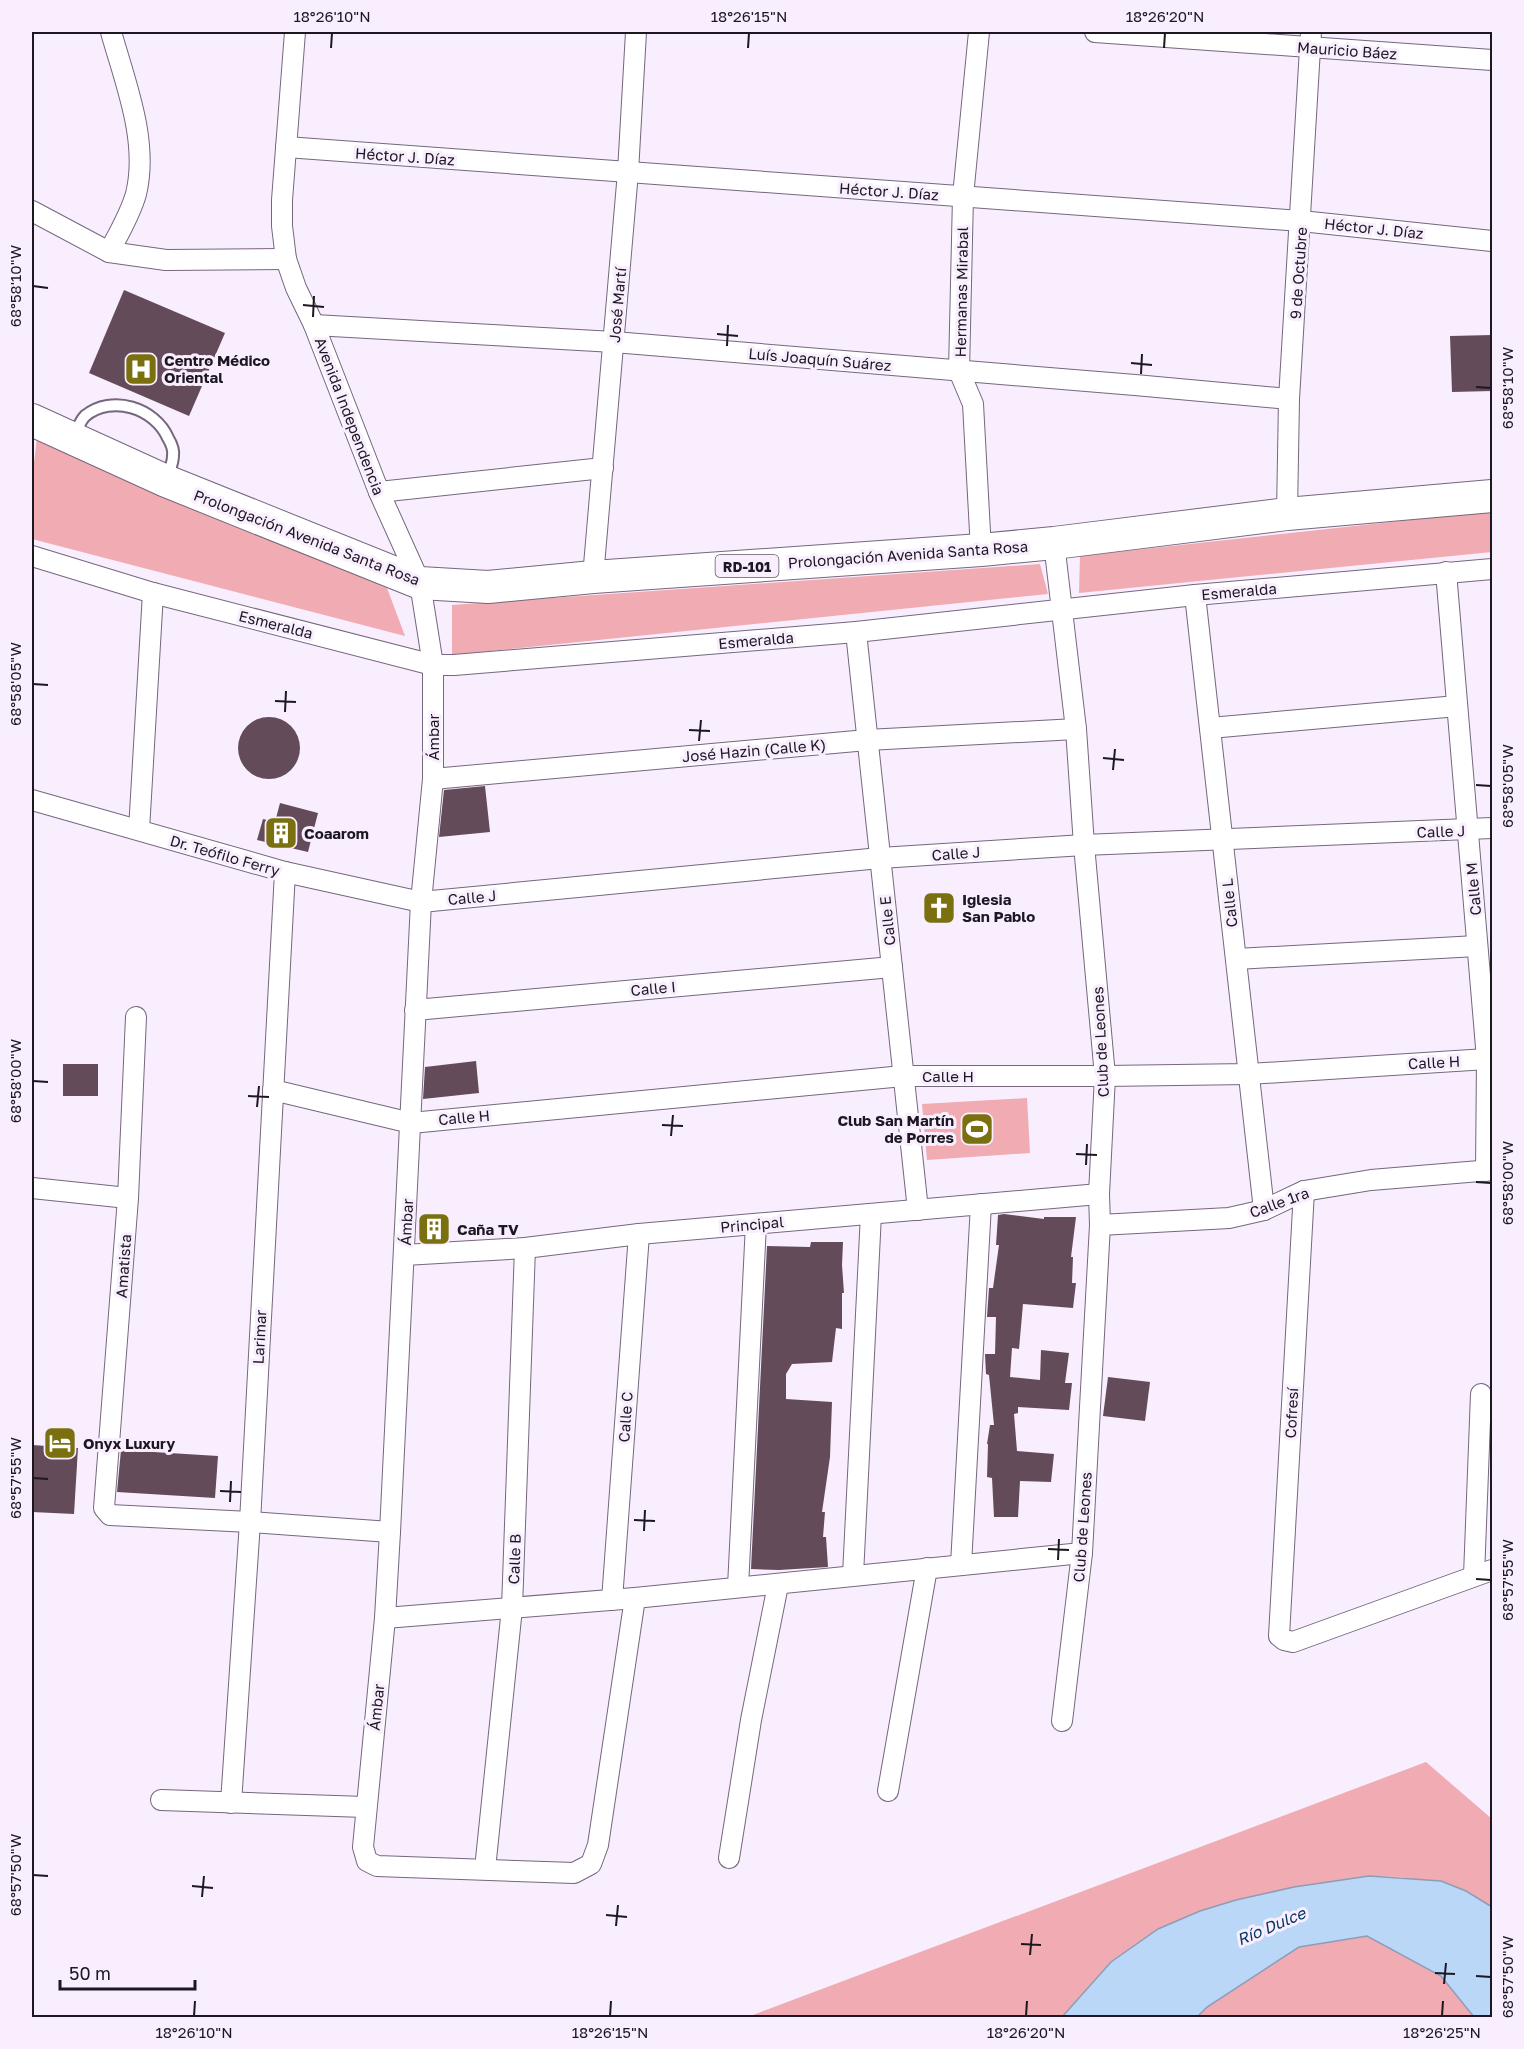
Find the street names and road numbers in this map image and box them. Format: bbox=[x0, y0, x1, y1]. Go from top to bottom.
street label: Mauricio Báez bbox=[1296, 38, 1398, 62]
street label: Héctor J. Díaz bbox=[355, 144, 456, 168]
street label: Héctor J. Díaz bbox=[839, 179, 940, 203]
street label: Héctor J. Díaz bbox=[1324, 214, 1425, 242]
street label: Hermanas Mirabal bbox=[951, 226, 971, 357]
street label: 9 de Octubre bbox=[1286, 226, 1310, 320]
street label: José Martí bbox=[605, 266, 629, 343]
street label: Avenida Independencia bbox=[312, 335, 388, 497]
street label: Luís Joaquín Suárez bbox=[748, 344, 893, 374]
street label: Prolongación Avenida Santa Rosa bbox=[191, 485, 423, 589]
street label: Prolongación Avenida Santa Rosa bbox=[787, 537, 1029, 571]
road number: RD-101 bbox=[716, 555, 778, 577]
street label: Esmeralda bbox=[1201, 579, 1277, 603]
street label: Esmeralda bbox=[237, 606, 315, 642]
street label: Esmeralda bbox=[718, 628, 794, 652]
street label: Ámbar bbox=[424, 713, 442, 760]
street label: José Hazin (Calle K) bbox=[681, 735, 827, 765]
street label: Calle J bbox=[1416, 821, 1466, 841]
street label: Dr. Teófilo Ferry bbox=[168, 831, 282, 879]
street label: Calle J bbox=[931, 842, 981, 864]
street label: Calle M bbox=[1462, 862, 1484, 916]
street label: Calle L bbox=[1217, 877, 1241, 928]
street label: Calle J bbox=[447, 886, 497, 908]
street label: Calle E bbox=[875, 895, 899, 947]
street label: Calle I bbox=[630, 977, 676, 999]
street label: Club de Leones bbox=[1088, 986, 1112, 1098]
street label: Calle H bbox=[1408, 1052, 1460, 1072]
street label: Calle H bbox=[922, 1067, 974, 1085]
street label: Calle H bbox=[437, 1106, 491, 1128]
street label: Calle 1ra bbox=[1247, 1183, 1311, 1221]
street label: Ámbar bbox=[396, 1198, 416, 1246]
street label: Principal bbox=[720, 1212, 785, 1236]
street label: Amatista bbox=[112, 1233, 134, 1299]
street label: Larimar bbox=[249, 1309, 269, 1365]
street label: Cofresí bbox=[1281, 1386, 1301, 1439]
street label: Calle C bbox=[614, 1391, 636, 1443]
street label: Club de Leones bbox=[1069, 1471, 1095, 1583]
street label: Calle B bbox=[504, 1533, 524, 1585]
street label: Ámbar bbox=[365, 1683, 387, 1731]

